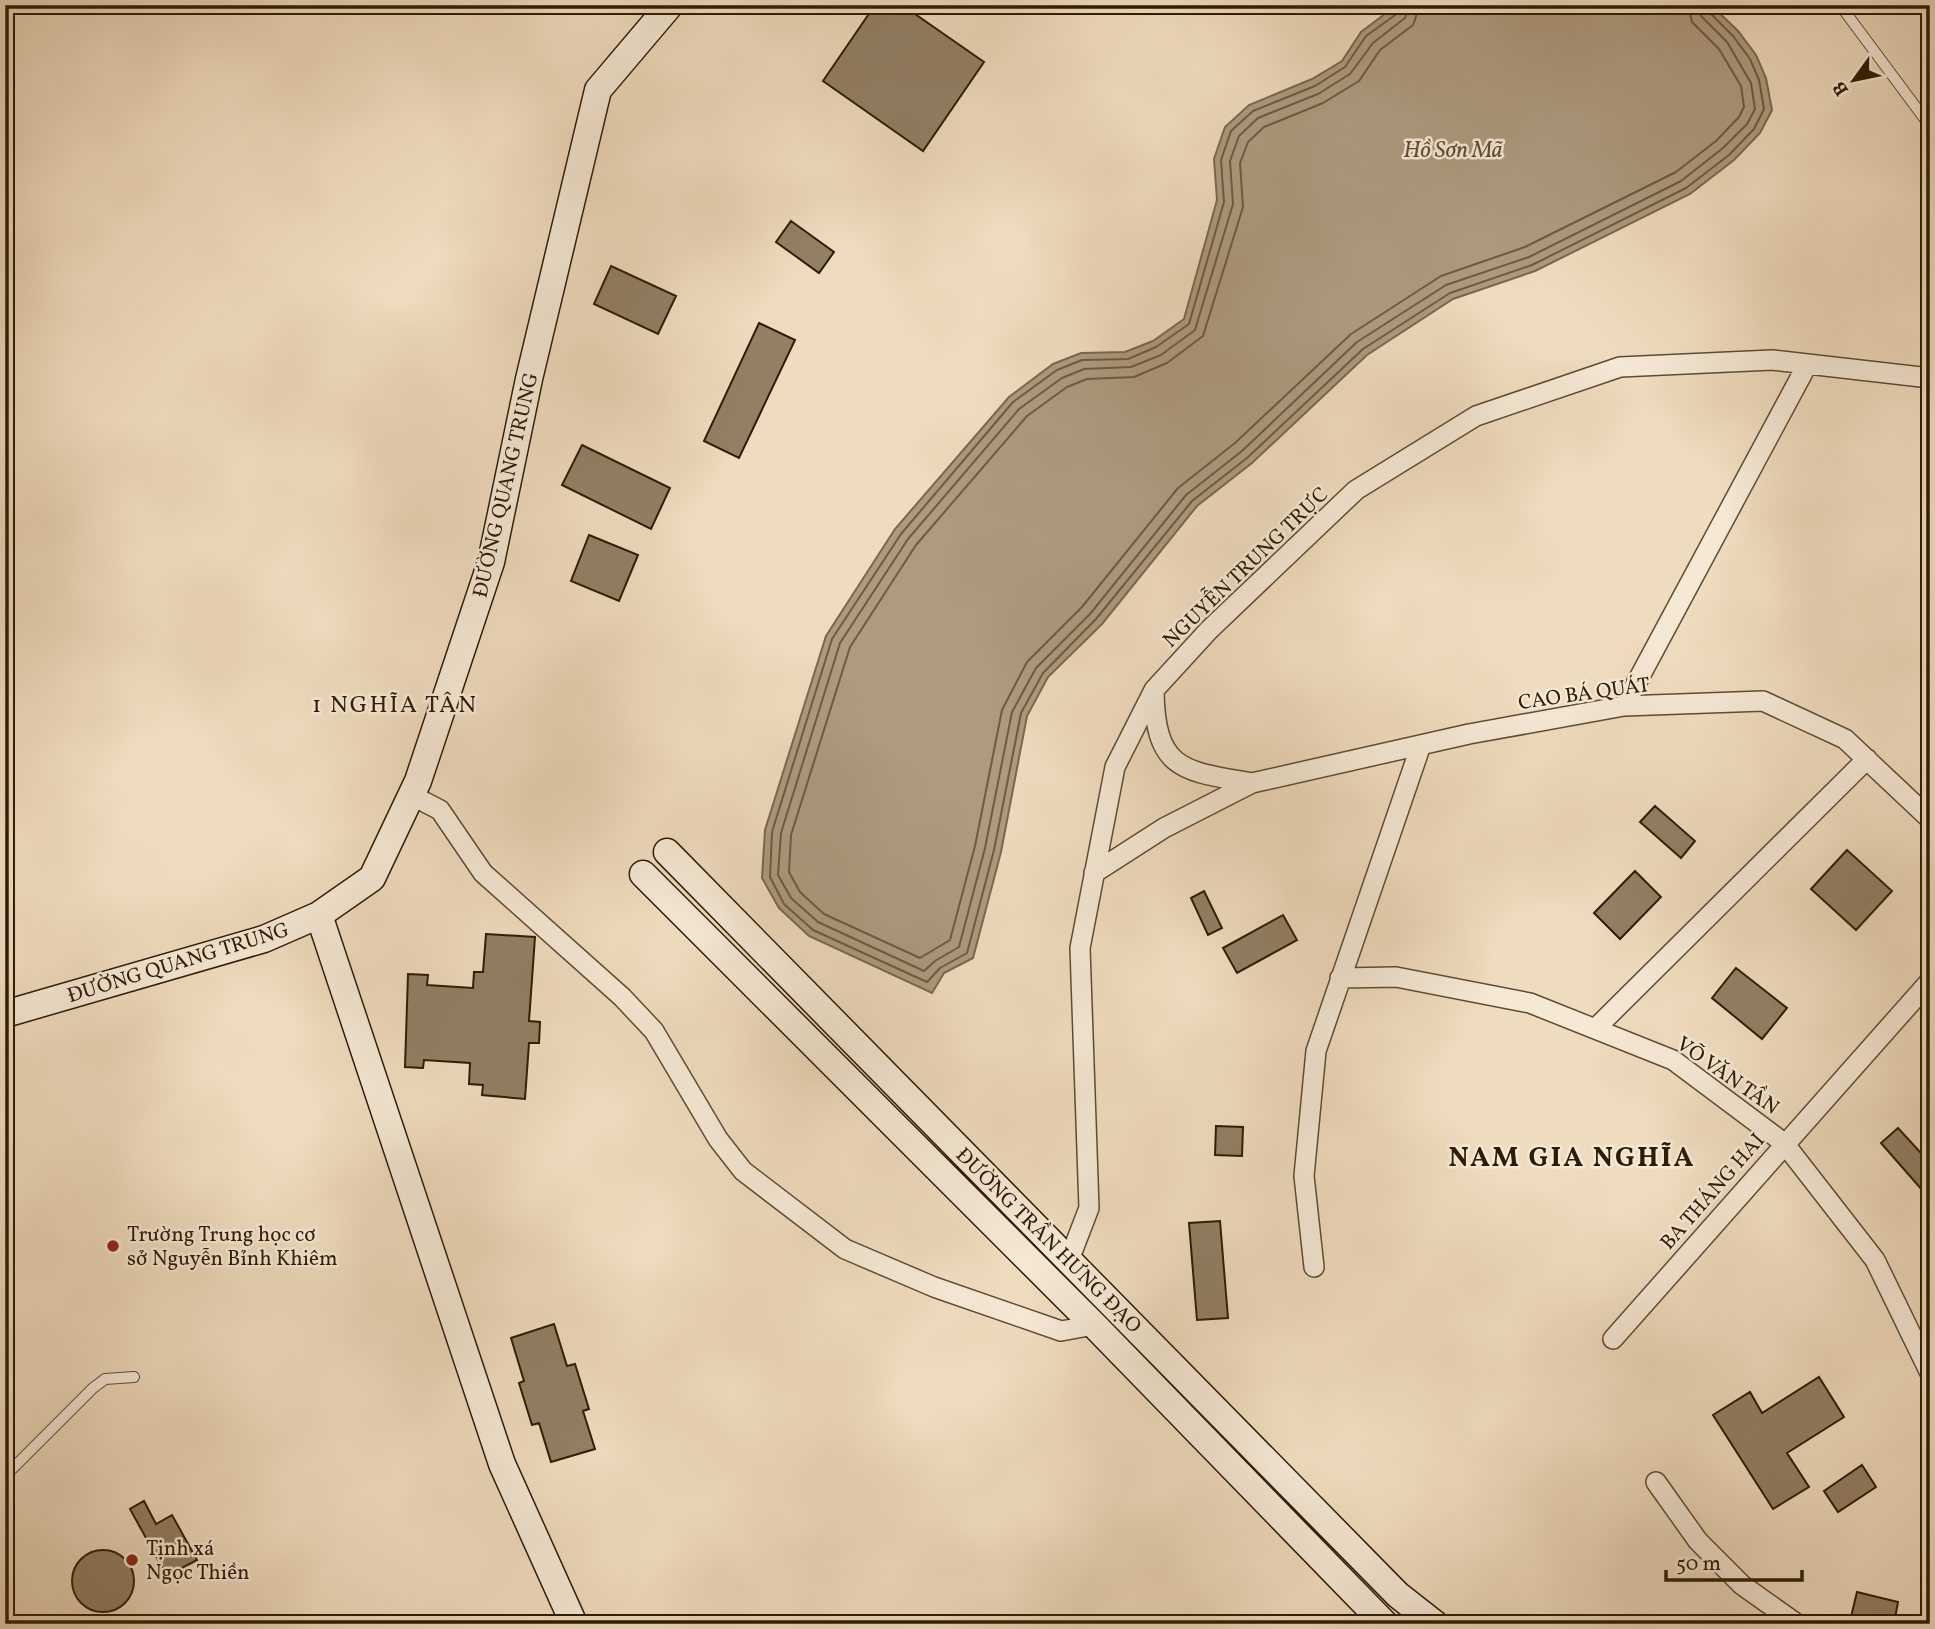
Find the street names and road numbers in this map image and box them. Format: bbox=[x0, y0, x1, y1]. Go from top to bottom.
street label: ĐƯỜNG QUANG TRUNG bbox=[466, 370, 547, 601]
street label: NGUYỄN TRUNG TRỰC bbox=[1155, 479, 1335, 655]
street label: CAO BÁ QUÁT bbox=[1516, 671, 1652, 718]
street label: ĐƯỜNG QUANG TRUNG bbox=[64, 916, 293, 1011]
street label: VÕ VĂN TẦN bbox=[1670, 1028, 1786, 1122]
street label: BA THÁNG HAI bbox=[1654, 1127, 1772, 1257]
street label: ĐƯỜNG TRẦN HƯNG ĐẠO bbox=[948, 1140, 1149, 1341]

